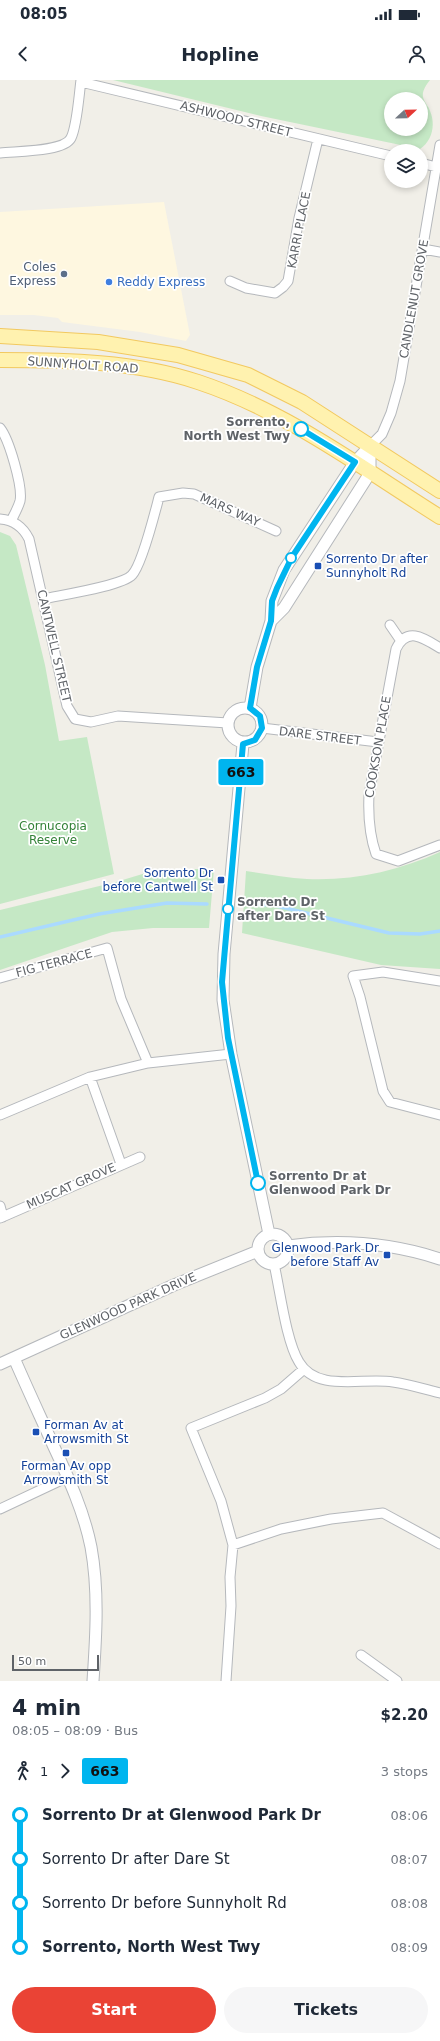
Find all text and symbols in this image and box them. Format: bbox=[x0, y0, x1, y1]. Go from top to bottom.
text: 08:05 bbox=[20, 5, 68, 23]
icon: back bbox=[12, 43, 34, 65]
icon: person bbox=[406, 43, 428, 65]
text: Hopline bbox=[181, 44, 259, 65]
north arrow bbox=[384, 92, 428, 136]
map controls bbox=[384, 92, 428, 188]
street label: ASHWOOD STREET bbox=[179, 98, 294, 140]
button: layers bbox=[384, 144, 428, 188]
street label: KARRI PLACE bbox=[285, 190, 313, 270]
street label: CANDLENUT GROVE bbox=[397, 238, 431, 360]
place label: Coles Express bbox=[9, 260, 56, 288]
marker: Coles Express bbox=[59, 269, 69, 279]
place label: Reddy Express bbox=[117, 275, 205, 289]
marker: Reddy Express bbox=[104, 277, 114, 287]
street label: SUNNYHOLT ROAD bbox=[27, 354, 139, 376]
place label: Sorrento, North West Twy bbox=[184, 415, 290, 443]
marker: Sorrento, North West Twy bbox=[293, 421, 309, 437]
street label: MARS WAY bbox=[198, 491, 263, 530]
unlabelled marker bbox=[285, 552, 297, 564]
place label: Sorrento Dr after Sunnyholt Rd bbox=[326, 552, 428, 580]
marker: Sorrento Dr after Sunnyholt Rd bbox=[313, 561, 323, 571]
street label: CANTWELL STREET bbox=[34, 588, 74, 704]
street label: COOKSON PLACE bbox=[362, 695, 394, 799]
street label: DARE STREET bbox=[278, 724, 363, 748]
line badge: 663 bbox=[218, 759, 264, 785]
text: 663 bbox=[226, 764, 256, 780]
park label: Cornucopia Reserve bbox=[19, 819, 87, 847]
place label: Sorrento Dr before Cantwell St bbox=[103, 866, 213, 894]
marker: Sorrento Dr before Cantwell St bbox=[216, 875, 226, 885]
place label: Sorrento Dr after Dare St bbox=[237, 895, 325, 923]
marker: Sorrento Dr after Dare St bbox=[222, 903, 234, 915]
street label: FIG TERRACE bbox=[14, 946, 94, 980]
street label: MUSCAT GROVE bbox=[24, 1160, 118, 1212]
place label: Sorrento Dr at Glenwood Park Dr bbox=[269, 1169, 391, 1197]
marker: Sorrento Dr at Glenwood Park Dr bbox=[250, 1175, 266, 1191]
place label: Glenwood Park Dr before Staff Av bbox=[272, 1241, 379, 1269]
marker: Glenwood Park Dr before Staff Av bbox=[382, 1250, 392, 1260]
street label: GLENWOOD PARK DRIVE bbox=[58, 1270, 198, 1342]
place label: Forman Av at Arrowsmith St bbox=[44, 1418, 129, 1446]
marker: Forman Av at Arrowsmith St bbox=[31, 1427, 41, 1437]
marker: Forman Av opp Arrowsmith St bbox=[61, 1448, 71, 1458]
place label: Forman Av opp Arrowsmith St bbox=[21, 1459, 111, 1487]
scale bar bbox=[12, 1653, 99, 1672]
text: 50 m bbox=[18, 1655, 46, 1668]
text: 4 min bbox=[12, 1695, 81, 1720]
text: $2.20 bbox=[381, 1706, 428, 1724]
text: 08:05 – 08:09 · Bus bbox=[12, 1723, 138, 1738]
icon: walk bbox=[12, 1760, 34, 1782]
icon: forward bbox=[54, 1760, 76, 1782]
text: 663 bbox=[90, 1763, 120, 1779]
text: 1 bbox=[40, 1764, 48, 1779]
text: 3 stops bbox=[381, 1764, 428, 1779]
text: Sorrento Dr at Glenwood Park Dr bbox=[42, 1806, 321, 1824]
text: 08:06 bbox=[391, 1808, 428, 1823]
text: Sorrento Dr after Dare St bbox=[42, 1850, 230, 1868]
text: 08:07 bbox=[391, 1852, 428, 1867]
text: Sorrento Dr before Sunnyholt Rd bbox=[42, 1894, 287, 1912]
text: 08:08 bbox=[391, 1896, 428, 1911]
text: Sorrento, North West Twy bbox=[42, 1938, 260, 1956]
text: 08:09 bbox=[391, 1940, 428, 1955]
button: Start bbox=[12, 1987, 216, 2033]
button: Tickets bbox=[224, 1987, 428, 2033]

